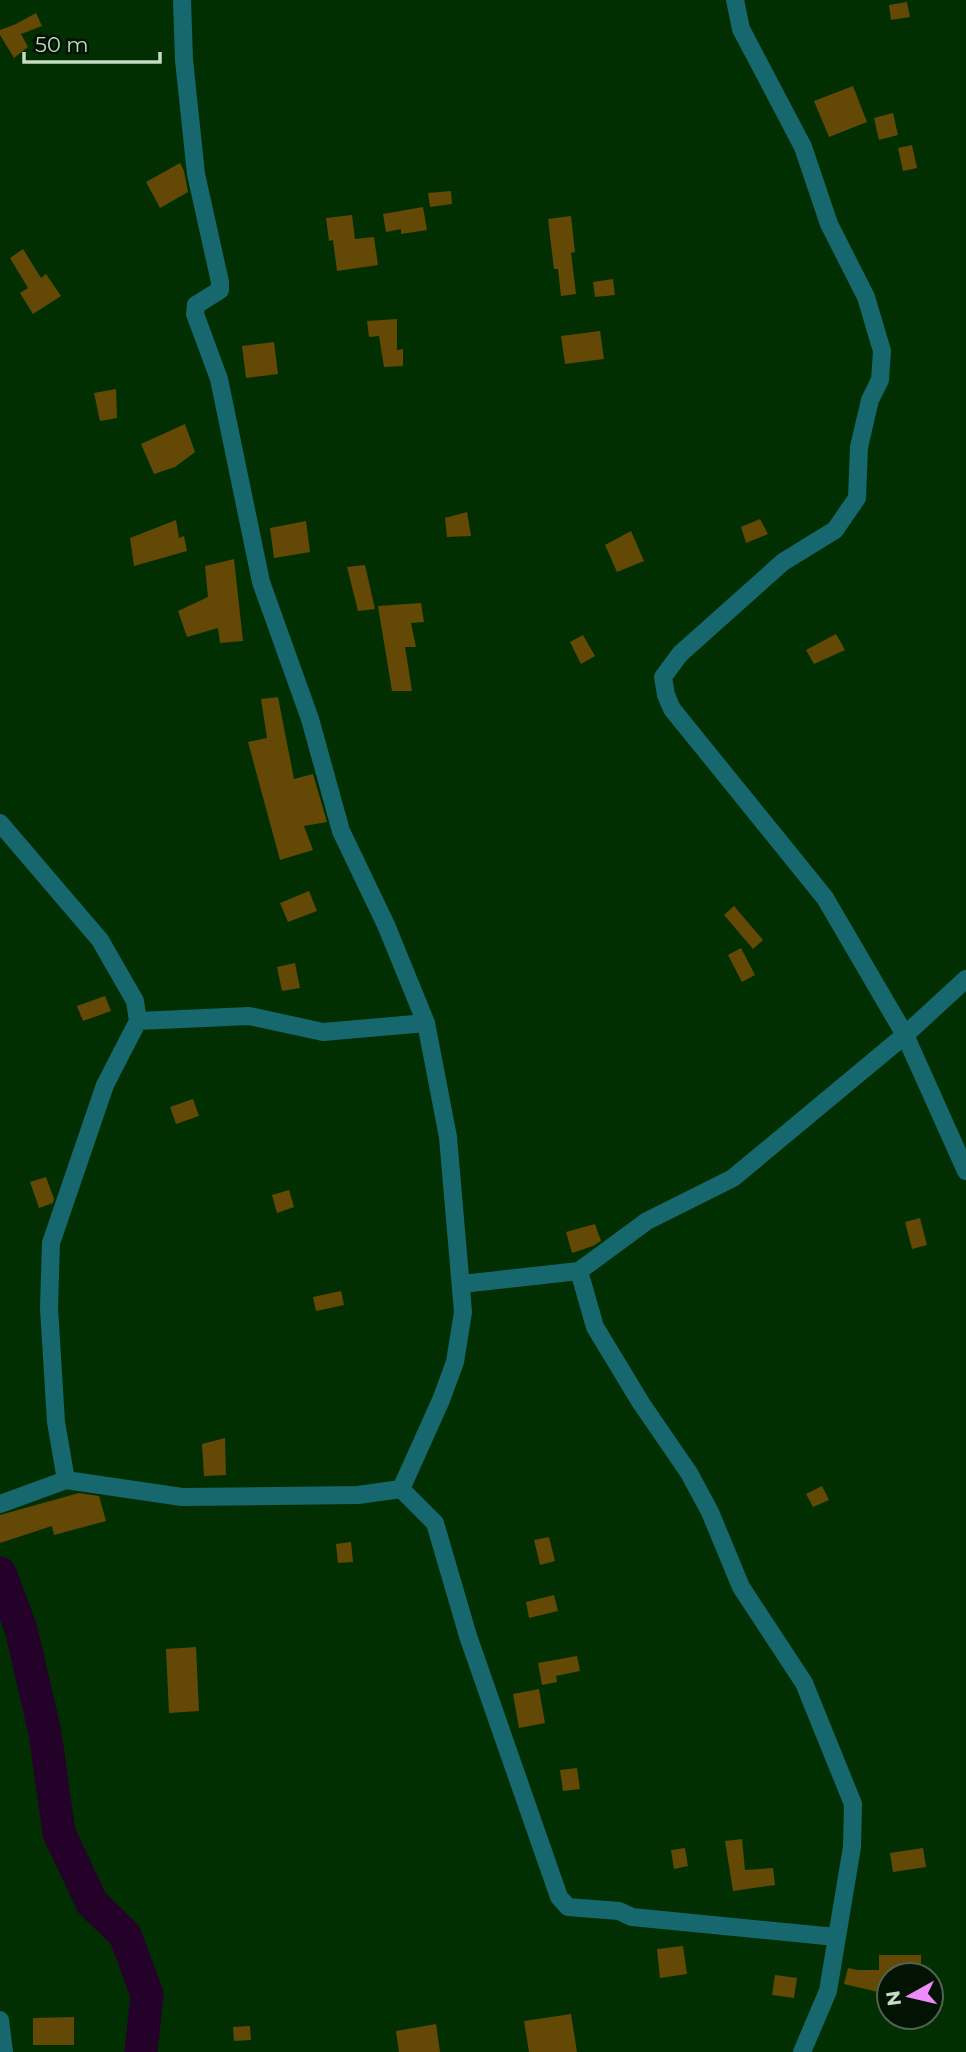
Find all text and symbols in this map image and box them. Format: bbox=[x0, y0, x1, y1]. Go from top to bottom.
scale bar bbox=[24, 21, 161, 65]
text: 50 m bbox=[35, 32, 89, 57]
north arrow bbox=[875, 1961, 945, 2031]
text: N bbox=[881, 1989, 906, 2008]

